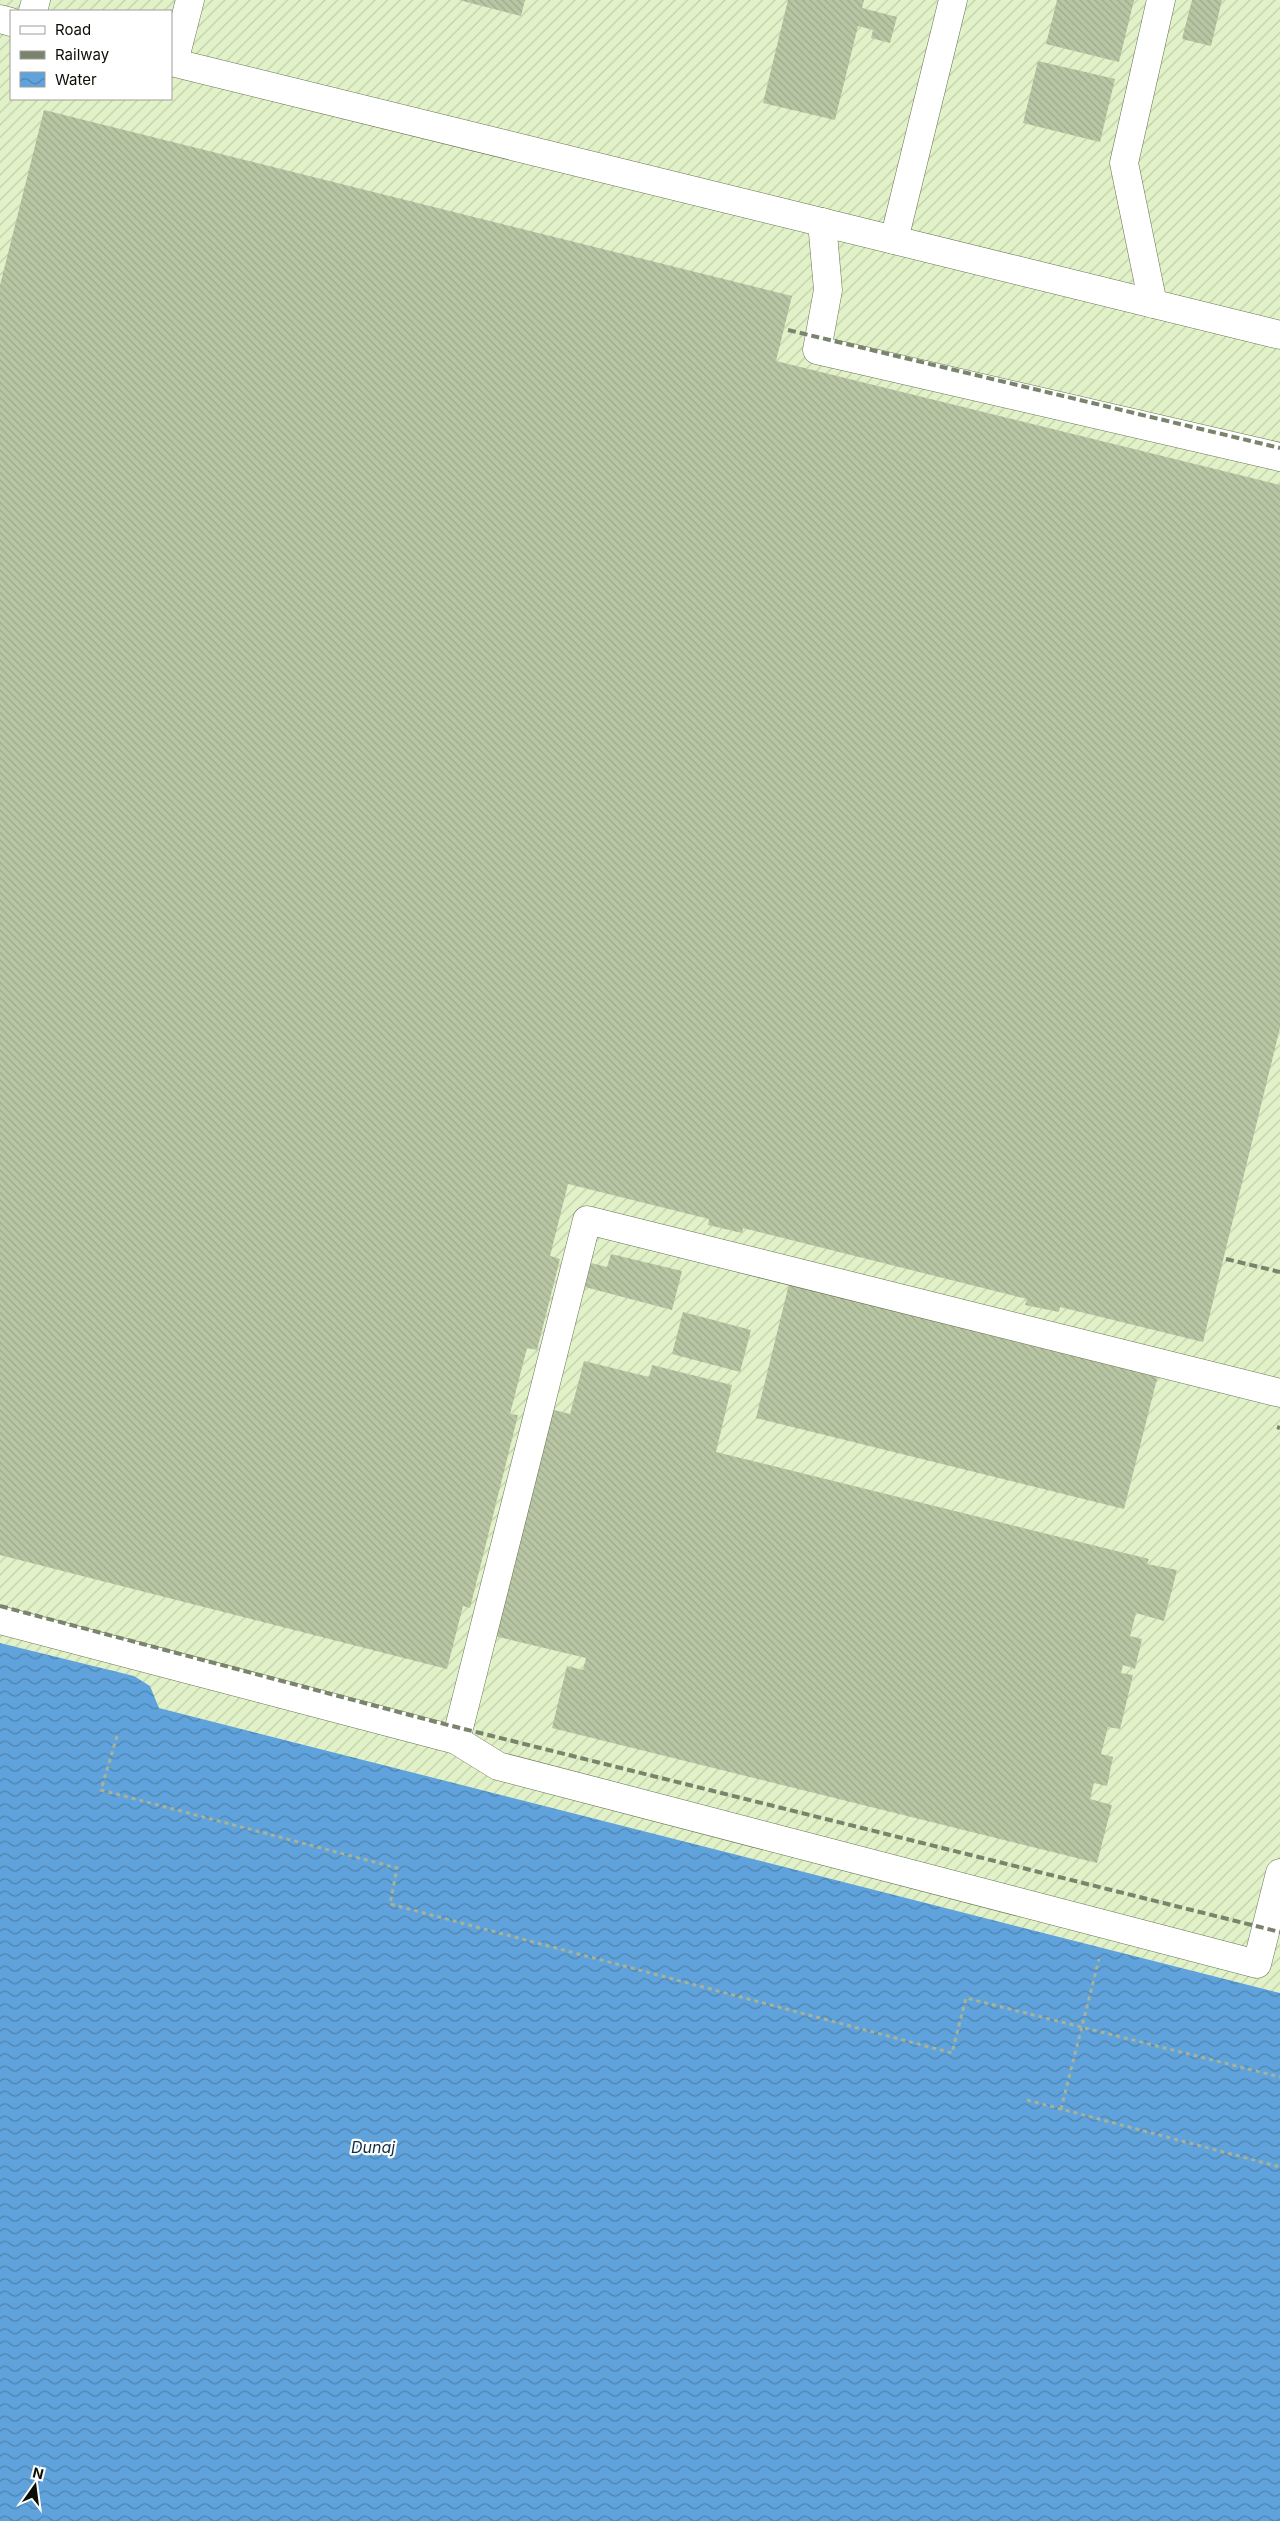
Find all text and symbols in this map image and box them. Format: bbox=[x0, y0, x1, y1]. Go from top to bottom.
legend bbox=[10, 10, 172, 100]
text: Road bbox=[55, 20, 91, 39]
text: Railway bbox=[55, 45, 110, 64]
text: Water bbox=[55, 70, 97, 89]
water label: Dunaj bbox=[351, 2137, 396, 2157]
north arrow bbox=[10, 2461, 60, 2511]
text: N bbox=[31, 2463, 45, 2482]

